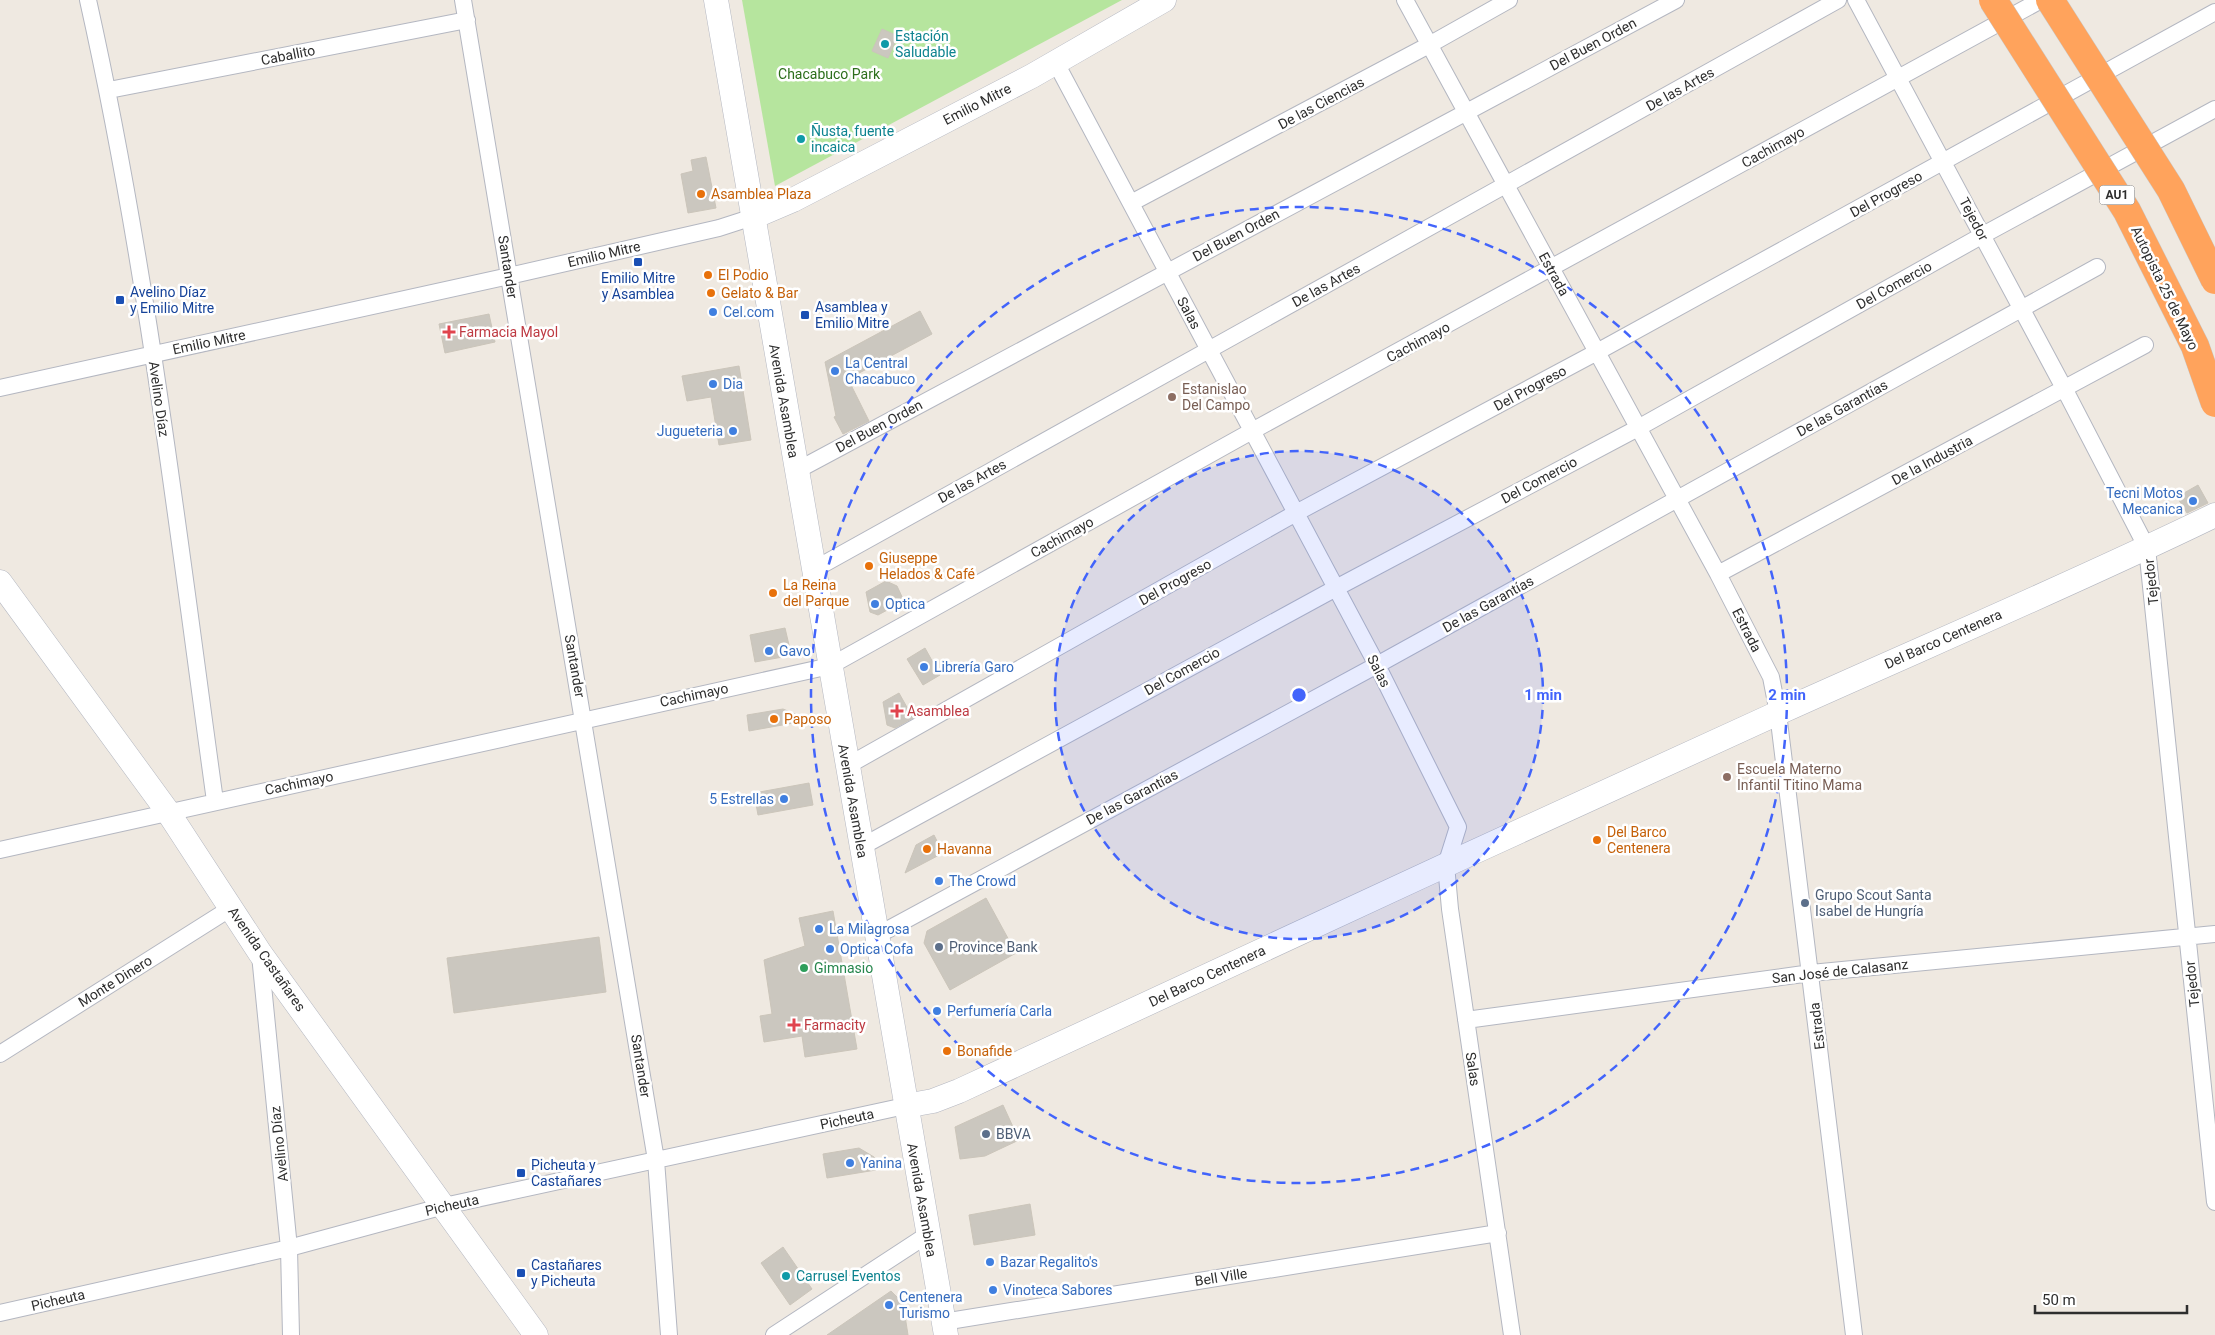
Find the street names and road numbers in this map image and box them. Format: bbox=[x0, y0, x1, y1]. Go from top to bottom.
street label: Del Buen Orden bbox=[1547, 14, 1639, 74]
street label: Caballito bbox=[260, 42, 316, 68]
street label: De las Artes bbox=[1643, 64, 1717, 114]
street label: De las Ciencias bbox=[1275, 74, 1367, 132]
street label: Emilio Mitre bbox=[940, 80, 1014, 128]
street label: Cachimayo bbox=[1739, 123, 1807, 171]
street label: Del Progreso bbox=[1847, 168, 1925, 220]
road number: AU1 bbox=[2100, 186, 2134, 204]
street label: Tejedor bbox=[1956, 195, 1992, 244]
street label: Del Buen Orden bbox=[1190, 205, 1282, 265]
street label: Autopista 25 de Mayo bbox=[2128, 224, 2202, 352]
street label: Santander bbox=[495, 234, 521, 300]
street label: Emilio Mitre bbox=[566, 238, 642, 270]
street label: Estrada bbox=[1536, 249, 1572, 299]
street label: Del Comercio bbox=[1854, 258, 1934, 312]
street label: De las Artes bbox=[1289, 260, 1363, 310]
street label: Salas bbox=[1174, 294, 1204, 332]
street label: Cachimayo bbox=[1384, 319, 1452, 365]
street label: Emilio Mitre bbox=[171, 326, 247, 358]
street label: Avenida Asamblea bbox=[766, 343, 802, 459]
street label: Avelino Díaz bbox=[146, 360, 172, 438]
street label: Del Progreso bbox=[1491, 362, 1569, 414]
street label: De las Garantías bbox=[1794, 376, 1890, 440]
street label: Del Buen Orden bbox=[833, 396, 925, 456]
street label: De la Industria bbox=[1889, 432, 1975, 488]
street label: Del Comercio bbox=[1498, 453, 1580, 507]
street label: De las Artes bbox=[935, 456, 1009, 506]
street label: Cachimayo bbox=[1028, 513, 1096, 561]
street label: Del Progreso bbox=[1136, 556, 1214, 608]
street label: Tejedor bbox=[2141, 558, 2161, 606]
street label: De las Garantías bbox=[1440, 572, 1536, 636]
street label: Estrada bbox=[1729, 605, 1765, 655]
street label: Del Barco Centenera bbox=[1882, 606, 2004, 672]
street label: Santander bbox=[562, 633, 588, 699]
street label: Del Comercio bbox=[1142, 644, 1222, 698]
street label: Salas bbox=[1364, 652, 1394, 690]
street label: Cachimayo bbox=[658, 680, 730, 710]
street label: Avenida Asamblea bbox=[835, 743, 871, 859]
street label: De las Garantías bbox=[1083, 766, 1181, 828]
street label: Cachimayo bbox=[263, 768, 335, 798]
street label: Avenida Castañares bbox=[225, 904, 309, 1014]
street label: Del Barco Centenera bbox=[1146, 942, 1268, 1010]
street label: Monte Dinero bbox=[75, 952, 155, 1010]
street label: San José de Calasanz bbox=[1771, 956, 1909, 986]
street label: Tejedor bbox=[2182, 960, 2202, 1008]
street label: Estrada bbox=[1806, 1002, 1828, 1050]
street label: Santander bbox=[628, 1033, 654, 1099]
street label: Salas bbox=[1462, 1051, 1484, 1087]
street label: Avelino Díaz bbox=[267, 1105, 291, 1183]
street label: Picheuta bbox=[819, 1105, 875, 1133]
street label: Avenida Asamblea bbox=[904, 1142, 940, 1258]
street label: Picheuta bbox=[424, 1191, 480, 1219]
street label: Bell Ville bbox=[1194, 1265, 1248, 1289]
street label: Picheuta bbox=[30, 1286, 86, 1314]

